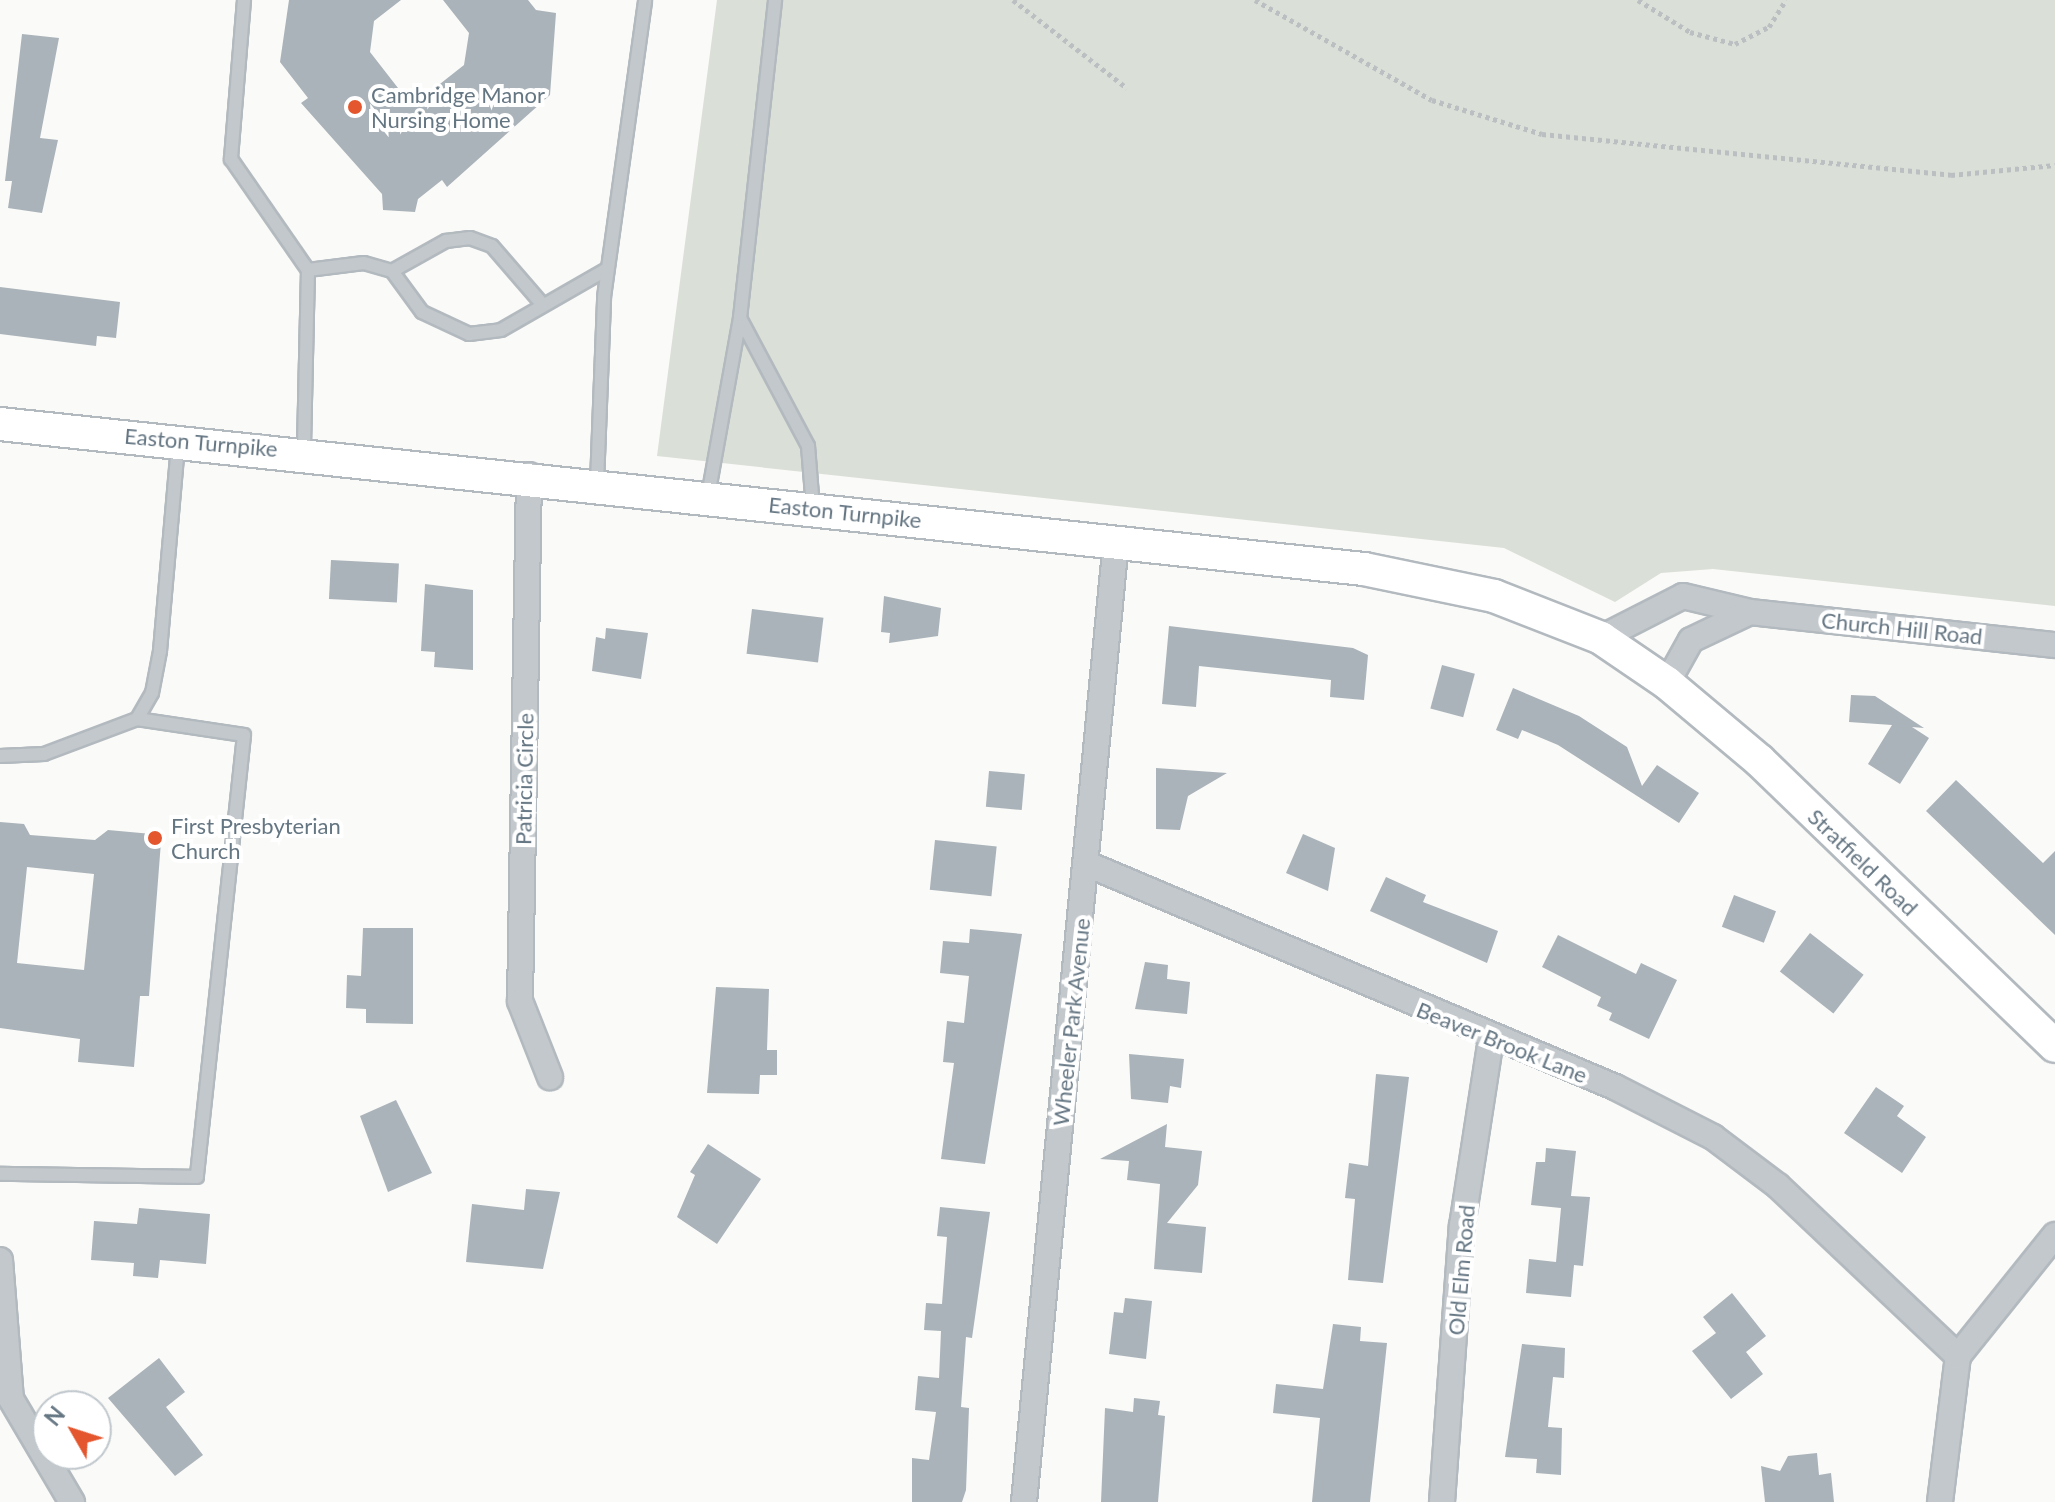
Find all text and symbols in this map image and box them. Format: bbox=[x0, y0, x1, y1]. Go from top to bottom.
place label: Cambridge Manor Nursing Home bbox=[371, 81, 545, 132]
marker: Cambridge Manor Nursing Home bbox=[346, 98, 364, 116]
street label: Easton Turnpike bbox=[123, 422, 279, 462]
street label: Easton Turnpike bbox=[767, 491, 923, 533]
street label: Church Hill Road bbox=[1820, 606, 1984, 650]
street label: Patricia Circle bbox=[510, 713, 538, 845]
street label: Stratfield Road bbox=[1803, 803, 1923, 921]
place label: First Presbyterian Church bbox=[171, 812, 341, 864]
marker: First Presbyterian Church bbox=[146, 829, 164, 847]
street label: Wheeler Park Avenue bbox=[1047, 916, 1095, 1128]
street label: Beaver Brook Lane bbox=[1413, 996, 1591, 1088]
street label: Old Elm Road bbox=[1442, 1204, 1480, 1336]
north arrow bbox=[32, 1390, 112, 1470]
text: N bbox=[39, 1401, 70, 1431]

